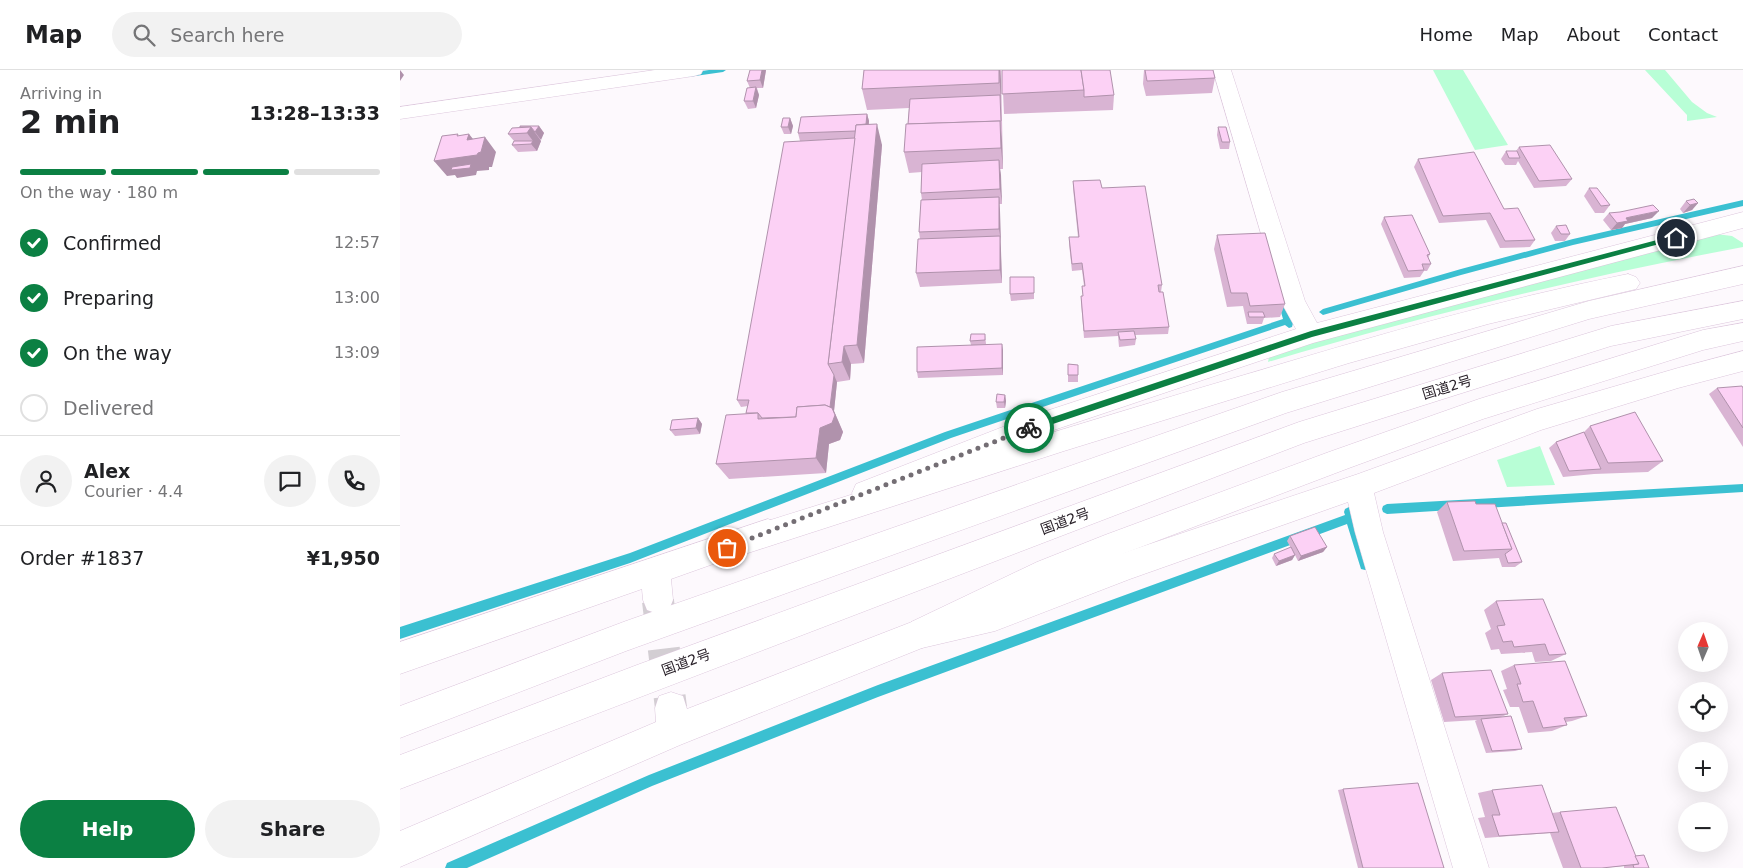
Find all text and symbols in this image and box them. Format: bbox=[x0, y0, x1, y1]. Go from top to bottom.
search box bbox=[112, 12, 462, 57]
text: Map bbox=[25, 21, 82, 49]
icon: search bbox=[130, 21, 158, 49]
text: Search here bbox=[170, 24, 284, 46]
text: Home bbox=[1420, 24, 1473, 45]
text: Map bbox=[1501, 24, 1539, 45]
text: About bbox=[1567, 24, 1620, 45]
text: Contact bbox=[1648, 24, 1718, 45]
text: Arriving in bbox=[20, 84, 102, 103]
text: 13:28–13:33 bbox=[250, 102, 380, 124]
text: 2 min bbox=[20, 103, 121, 141]
text: On the way · 180 m bbox=[20, 183, 178, 202]
pin bbox=[1655, 217, 1697, 259]
icon: home bbox=[1662, 224, 1690, 252]
icon: check bbox=[20, 229, 48, 257]
text: Confirmed bbox=[63, 232, 162, 254]
text: 12:57 bbox=[334, 233, 380, 252]
icon: check bbox=[20, 284, 48, 312]
text: Preparing bbox=[63, 287, 154, 309]
text: 13:00 bbox=[334, 288, 380, 307]
icon: check bbox=[20, 339, 48, 367]
text: On the way bbox=[63, 342, 172, 364]
text: 13:09 bbox=[334, 343, 380, 362]
street label: 国道2号 bbox=[1420, 372, 1474, 402]
text: Delivered bbox=[63, 397, 154, 419]
courier bbox=[1004, 403, 1054, 453]
icon: bike bbox=[1015, 414, 1043, 442]
button: person bbox=[20, 455, 72, 507]
button: chat bbox=[264, 455, 316, 507]
button: phone bbox=[328, 455, 380, 507]
text: Alex bbox=[84, 460, 130, 482]
text: Courier · 4.4 bbox=[84, 482, 183, 501]
street label: 国道2号 bbox=[1038, 505, 1092, 537]
pin bbox=[706, 527, 748, 569]
icon: bag bbox=[713, 534, 741, 562]
text: Order #1837 bbox=[20, 547, 144, 569]
text: ¥1,950 bbox=[307, 547, 380, 569]
north arrow bbox=[1678, 622, 1728, 672]
map controls bbox=[1678, 622, 1728, 852]
street label: 国道2号 bbox=[659, 646, 713, 678]
button: locate bbox=[1678, 682, 1728, 732]
button: + bbox=[1678, 742, 1728, 792]
button: Help bbox=[20, 800, 195, 858]
button: Share bbox=[205, 800, 380, 858]
button: − bbox=[1678, 802, 1728, 852]

